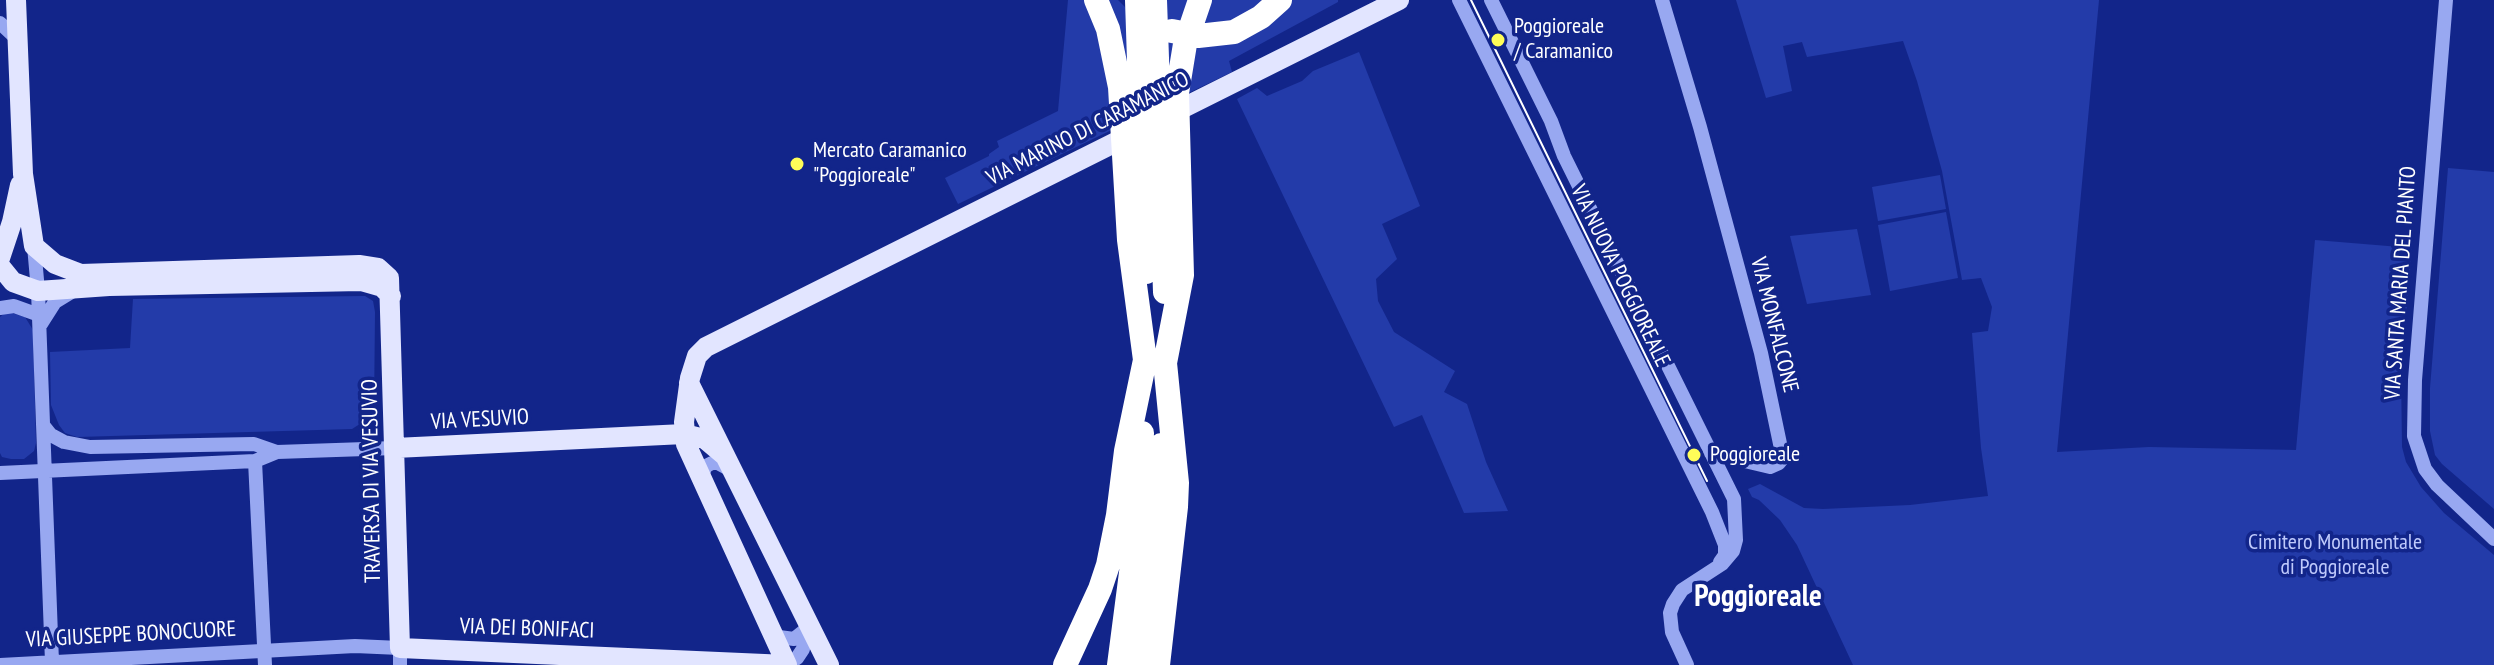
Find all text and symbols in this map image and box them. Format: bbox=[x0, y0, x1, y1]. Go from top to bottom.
place label: Poggioreale / Caramanico bbox=[1514, 14, 1613, 66]
marker: Poggioreale / Caramanico bbox=[1489, 31, 1507, 49]
street label: VIA MARINO DI CARAMANICO bbox=[982, 66, 1194, 192]
place label: Mercato Caramanico "Poggioreale" bbox=[813, 138, 967, 190]
marker: Mercato Caramanico "Poggioreale" bbox=[788, 155, 806, 173]
street label: VIA SANTA MARIA DEL PIANTO bbox=[2380, 165, 2422, 401]
street label: VIA NUOVA POGGIOREALE bbox=[1564, 181, 1676, 371]
street label: VIA MONFALCONE bbox=[1744, 255, 1804, 395]
street label: TRAVERSA DI VIA VESUVIO bbox=[357, 379, 387, 583]
street label: VIA VESUVIO bbox=[430, 404, 530, 436]
place label: Poggioreale bbox=[1710, 442, 1800, 468]
marker: Poggioreale bbox=[1685, 446, 1703, 464]
park label: Cimitero Monumentale di Poggioreale bbox=[2248, 530, 2422, 582]
district label: Poggioreale bbox=[1694, 579, 1822, 615]
street label: VIA DEI BONIFACI bbox=[459, 613, 595, 645]
street label: VIA GIUSEPPE BONOCUORE bbox=[25, 616, 237, 654]

